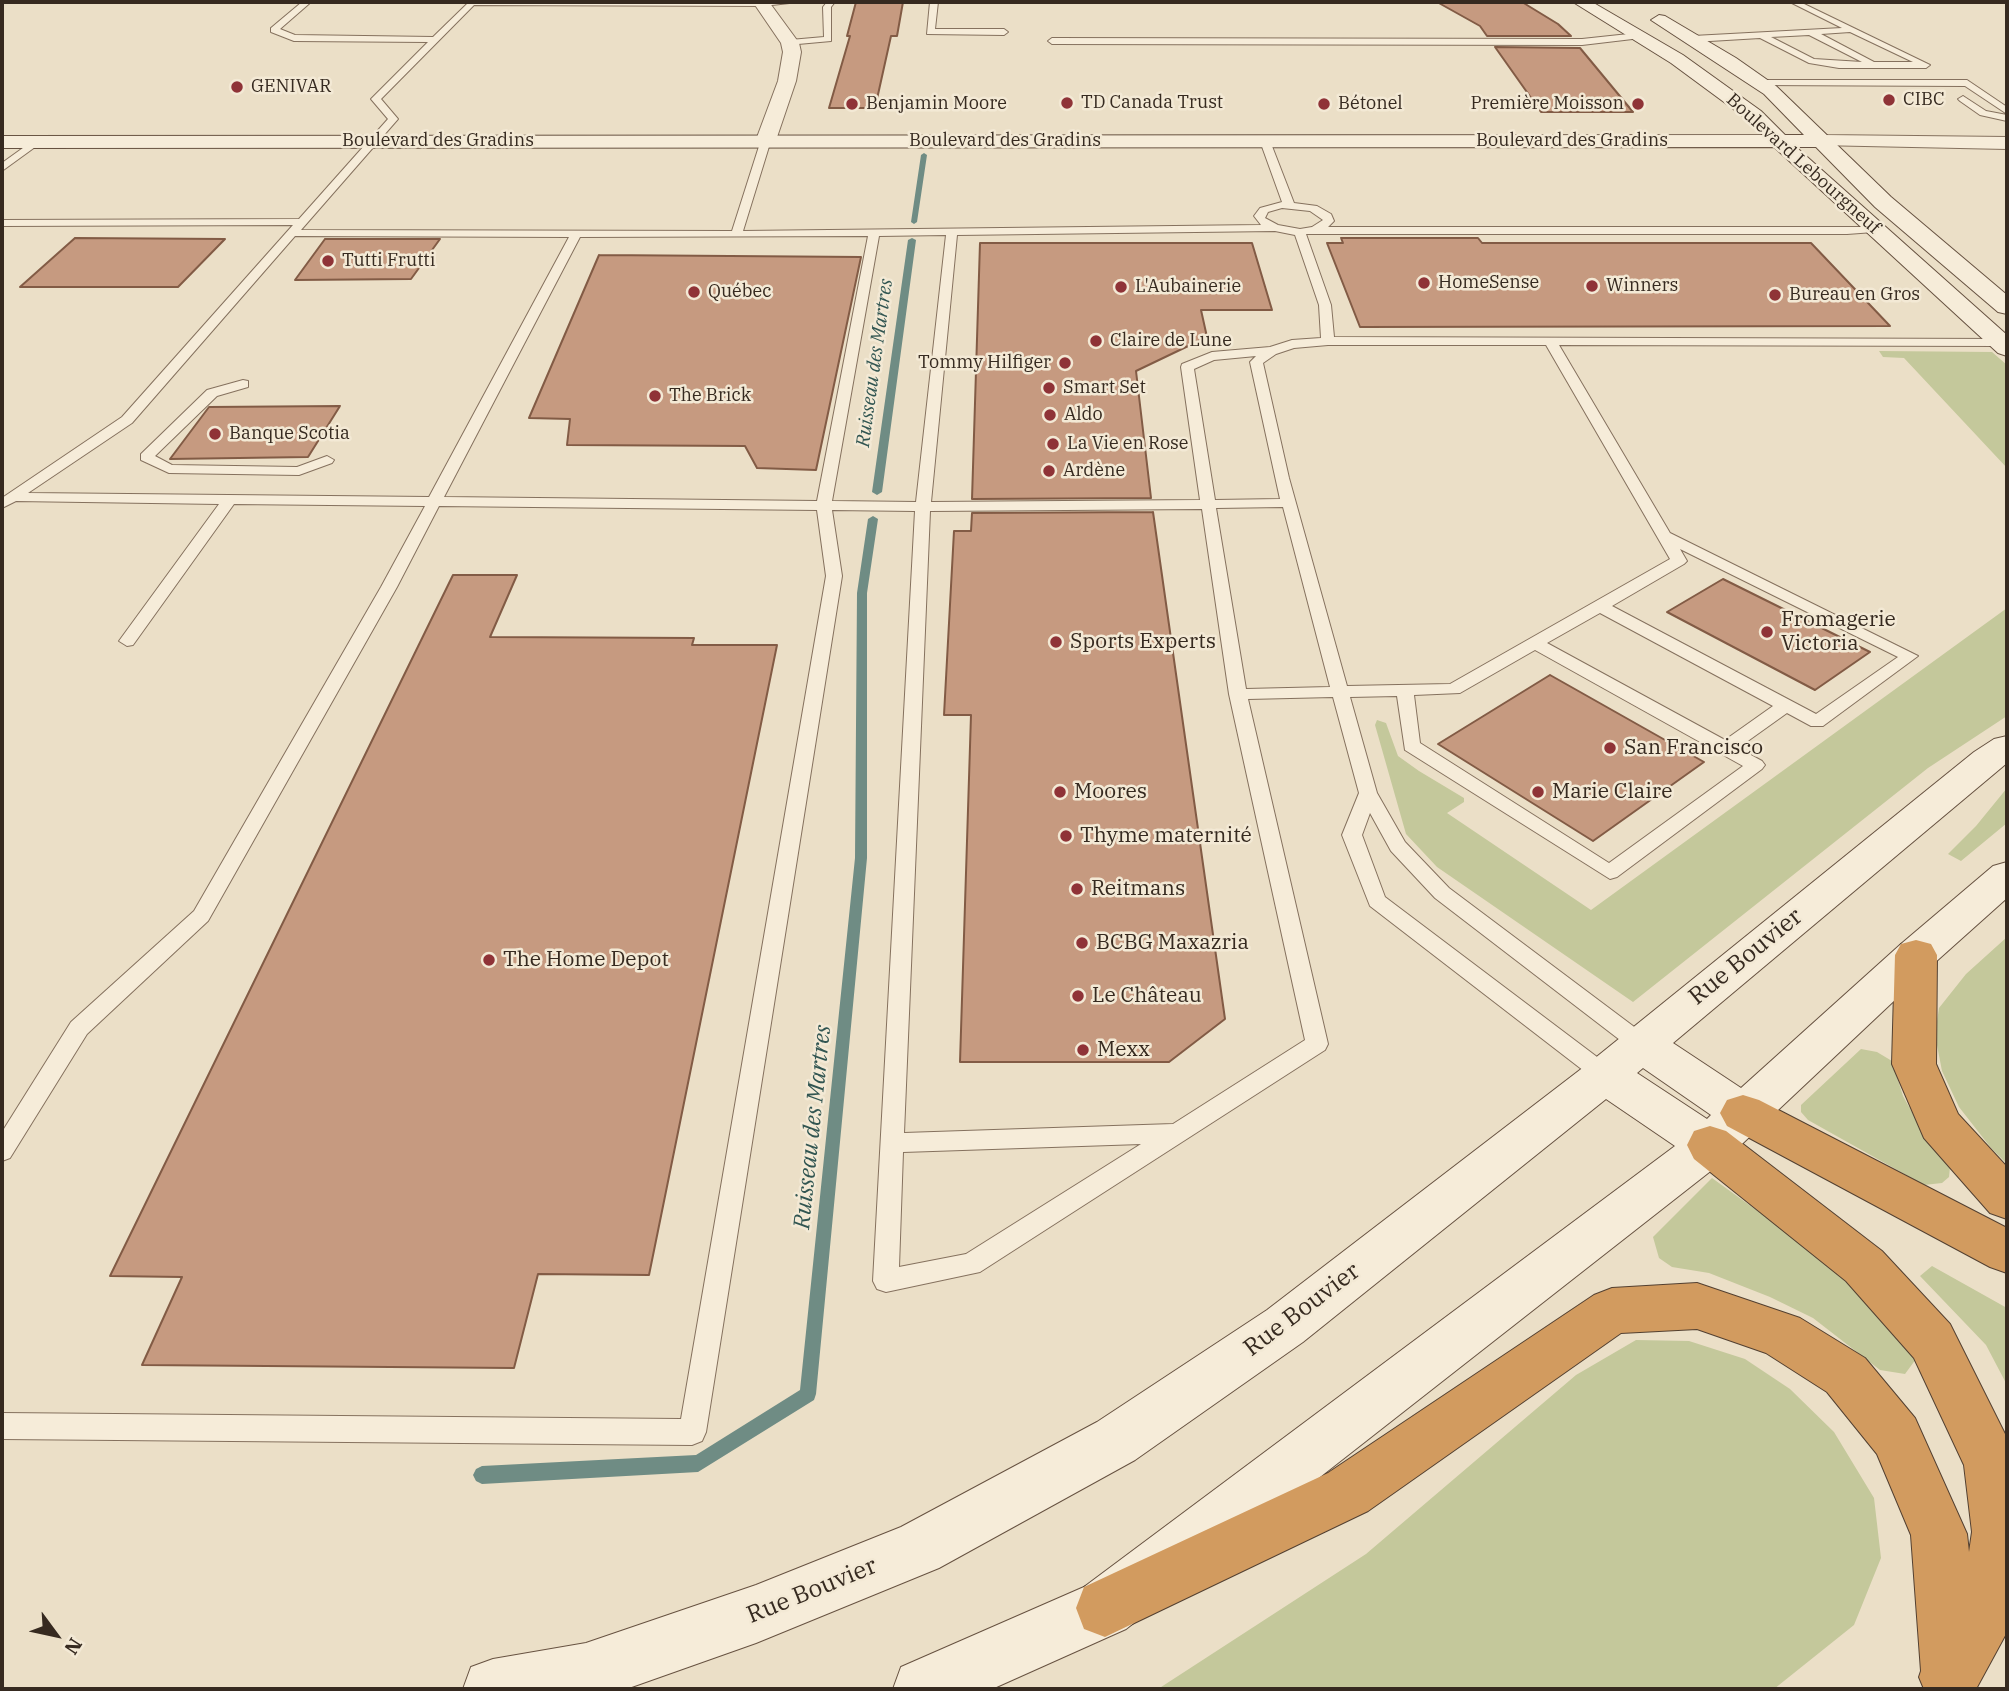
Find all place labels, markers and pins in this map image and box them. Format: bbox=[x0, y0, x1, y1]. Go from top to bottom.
place label: GENIVAR bbox=[251, 76, 331, 98]
marker: GENIVAR bbox=[229, 79, 245, 95]
place label: CIBC bbox=[1903, 89, 1945, 111]
place label: TD Canada Trust bbox=[1081, 92, 1223, 114]
marker: CIBC bbox=[1881, 92, 1897, 108]
place label: Benjamin Moore bbox=[866, 93, 1007, 115]
place label: Bétonel bbox=[1338, 93, 1403, 115]
place label: Première Moisson bbox=[1470, 93, 1624, 115]
marker: TD Canada Trust bbox=[1059, 95, 1075, 111]
marker: Benjamin Moore bbox=[844, 96, 860, 112]
marker: Bétonel bbox=[1316, 96, 1332, 112]
marker: Première Moisson bbox=[1630, 96, 1646, 112]
place label: Tutti Frutti bbox=[342, 250, 435, 272]
marker: Tutti Frutti bbox=[320, 253, 336, 269]
place label: HomeSense bbox=[1438, 272, 1539, 294]
marker: HomeSense bbox=[1416, 275, 1432, 291]
place label: Winners bbox=[1606, 275, 1678, 297]
place label: L'Aubainerie bbox=[1135, 276, 1241, 298]
marker: Winners bbox=[1584, 278, 1600, 294]
marker: L'Aubainerie bbox=[1113, 279, 1129, 295]
place label: Québec bbox=[708, 281, 772, 303]
marker: Québec bbox=[686, 284, 702, 300]
place label: Bureau en Gros bbox=[1789, 284, 1920, 306]
marker: Bureau en Gros bbox=[1767, 287, 1783, 303]
place label: Claire de Lune bbox=[1110, 330, 1232, 352]
marker: Claire de Lune bbox=[1088, 333, 1104, 349]
place label: Tommy Hilfiger bbox=[918, 352, 1051, 374]
marker: Tommy Hilfiger bbox=[1057, 355, 1073, 371]
place label: Smart Set bbox=[1063, 377, 1146, 399]
marker: Smart Set bbox=[1041, 380, 1057, 396]
place label: The Brick bbox=[669, 385, 751, 407]
marker: The Brick bbox=[647, 388, 663, 404]
place label: Aldo bbox=[1064, 404, 1103, 426]
marker: Aldo bbox=[1042, 407, 1058, 423]
place label: Banque Scotia bbox=[229, 423, 350, 445]
marker: Banque Scotia bbox=[207, 426, 223, 442]
place label: La Vie en Rose bbox=[1067, 433, 1189, 455]
marker: La Vie en Rose bbox=[1045, 436, 1061, 452]
place label: Ardène bbox=[1063, 460, 1125, 482]
marker: Ardène bbox=[1041, 463, 1057, 479]
place label: Fromagerie Victoria bbox=[1781, 607, 1896, 657]
marker: Fromagerie Victoria bbox=[1759, 624, 1775, 640]
place label: Sports Experts bbox=[1070, 629, 1216, 655]
marker: Sports Experts bbox=[1048, 634, 1064, 650]
place label: San Francisco bbox=[1624, 735, 1763, 761]
marker: San Francisco bbox=[1602, 740, 1618, 756]
place label: Moores bbox=[1074, 779, 1147, 805]
place label: Marie Claire bbox=[1552, 779, 1672, 805]
marker: Moores bbox=[1052, 784, 1068, 800]
marker: Marie Claire bbox=[1530, 784, 1546, 800]
place label: Thyme maternité bbox=[1080, 823, 1252, 849]
marker: Thyme maternité bbox=[1058, 828, 1074, 844]
place label: Reitmans bbox=[1091, 876, 1185, 902]
marker: Reitmans bbox=[1069, 881, 1085, 897]
place label: BCBG Maxazria bbox=[1096, 930, 1249, 956]
marker: BCBG Maxazria bbox=[1074, 935, 1090, 951]
place label: The Home Depot bbox=[503, 947, 669, 973]
marker: The Home Depot bbox=[481, 952, 497, 968]
place label: Le Château bbox=[1092, 983, 1202, 1009]
marker: Le Château bbox=[1070, 988, 1086, 1004]
place label: Mexx bbox=[1097, 1037, 1150, 1063]
marker: Mexx bbox=[1075, 1042, 1091, 1058]

